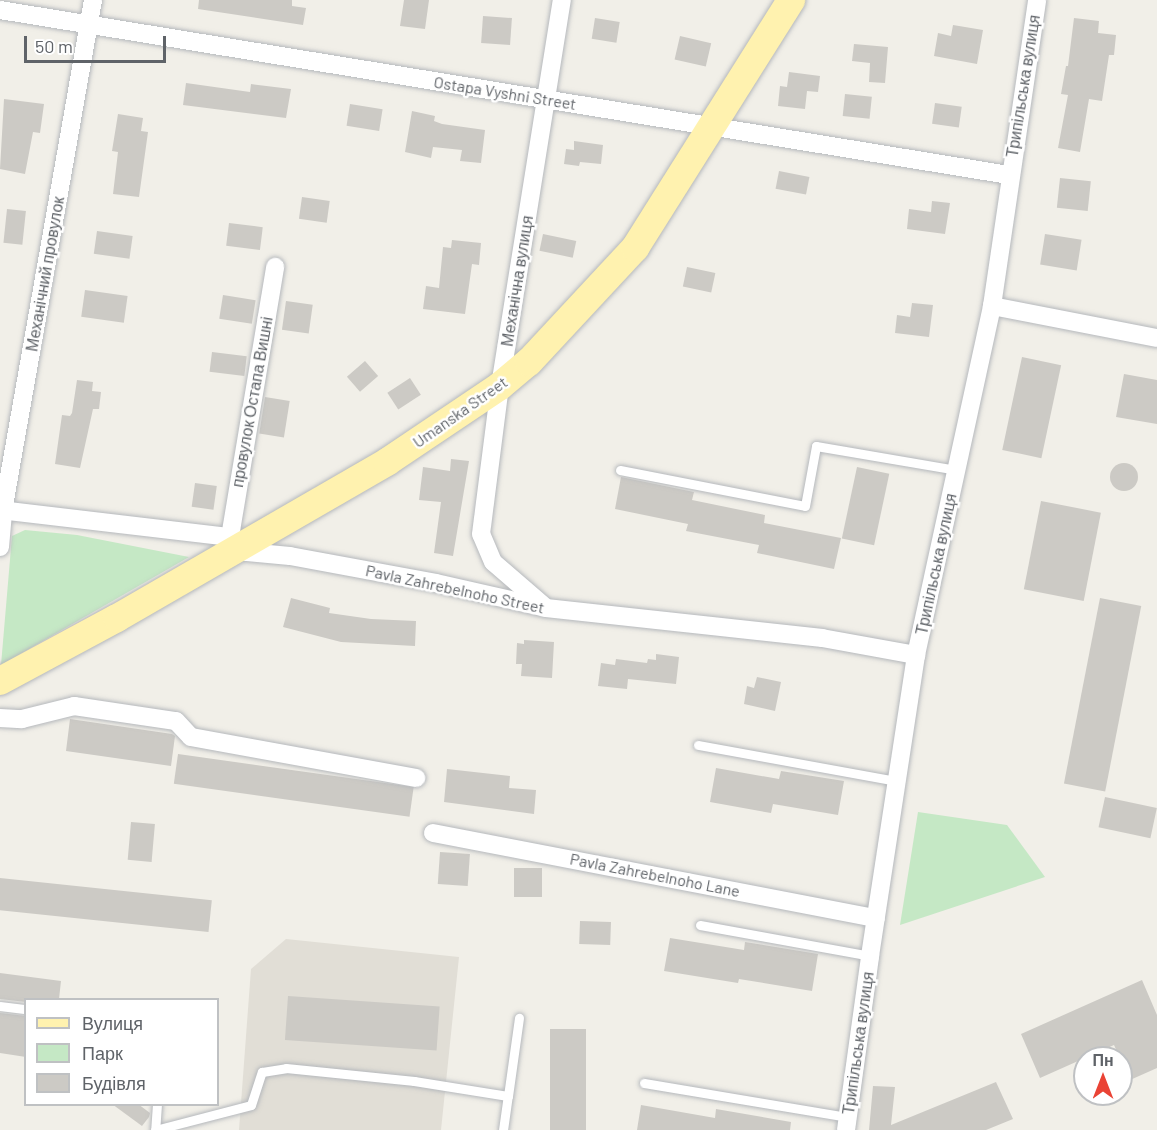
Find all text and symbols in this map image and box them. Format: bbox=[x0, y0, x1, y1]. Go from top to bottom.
street label: Трипільська вулиця bbox=[1002, 13, 1044, 159]
scale bar bbox=[27, 24, 170, 62]
text: 50 m bbox=[35, 35, 73, 57]
street label: Ostapa Vyshni Street bbox=[432, 72, 578, 114]
street label: Механічний провулок bbox=[22, 195, 68, 353]
street label: Механічна вулиця bbox=[497, 214, 537, 348]
street label: провулок Остапа Вишні bbox=[228, 315, 276, 489]
street label: Umanska Street bbox=[409, 372, 511, 452]
street label: Трипільська вулиця bbox=[912, 491, 960, 637]
street label: Pavla Zahrebelnoho Street bbox=[364, 561, 546, 617]
street label: Pavla Zahrebelnoho Lane bbox=[568, 849, 742, 901]
street label: Трипільська вулиця bbox=[838, 970, 878, 1116]
legend bbox=[24, 998, 219, 1106]
text: Вулиця bbox=[82, 1012, 143, 1034]
text: Парк bbox=[82, 1042, 123, 1064]
north arrow bbox=[1073, 1046, 1133, 1106]
text: Пн bbox=[1092, 1050, 1114, 1069]
text: Будівля bbox=[82, 1072, 146, 1094]

